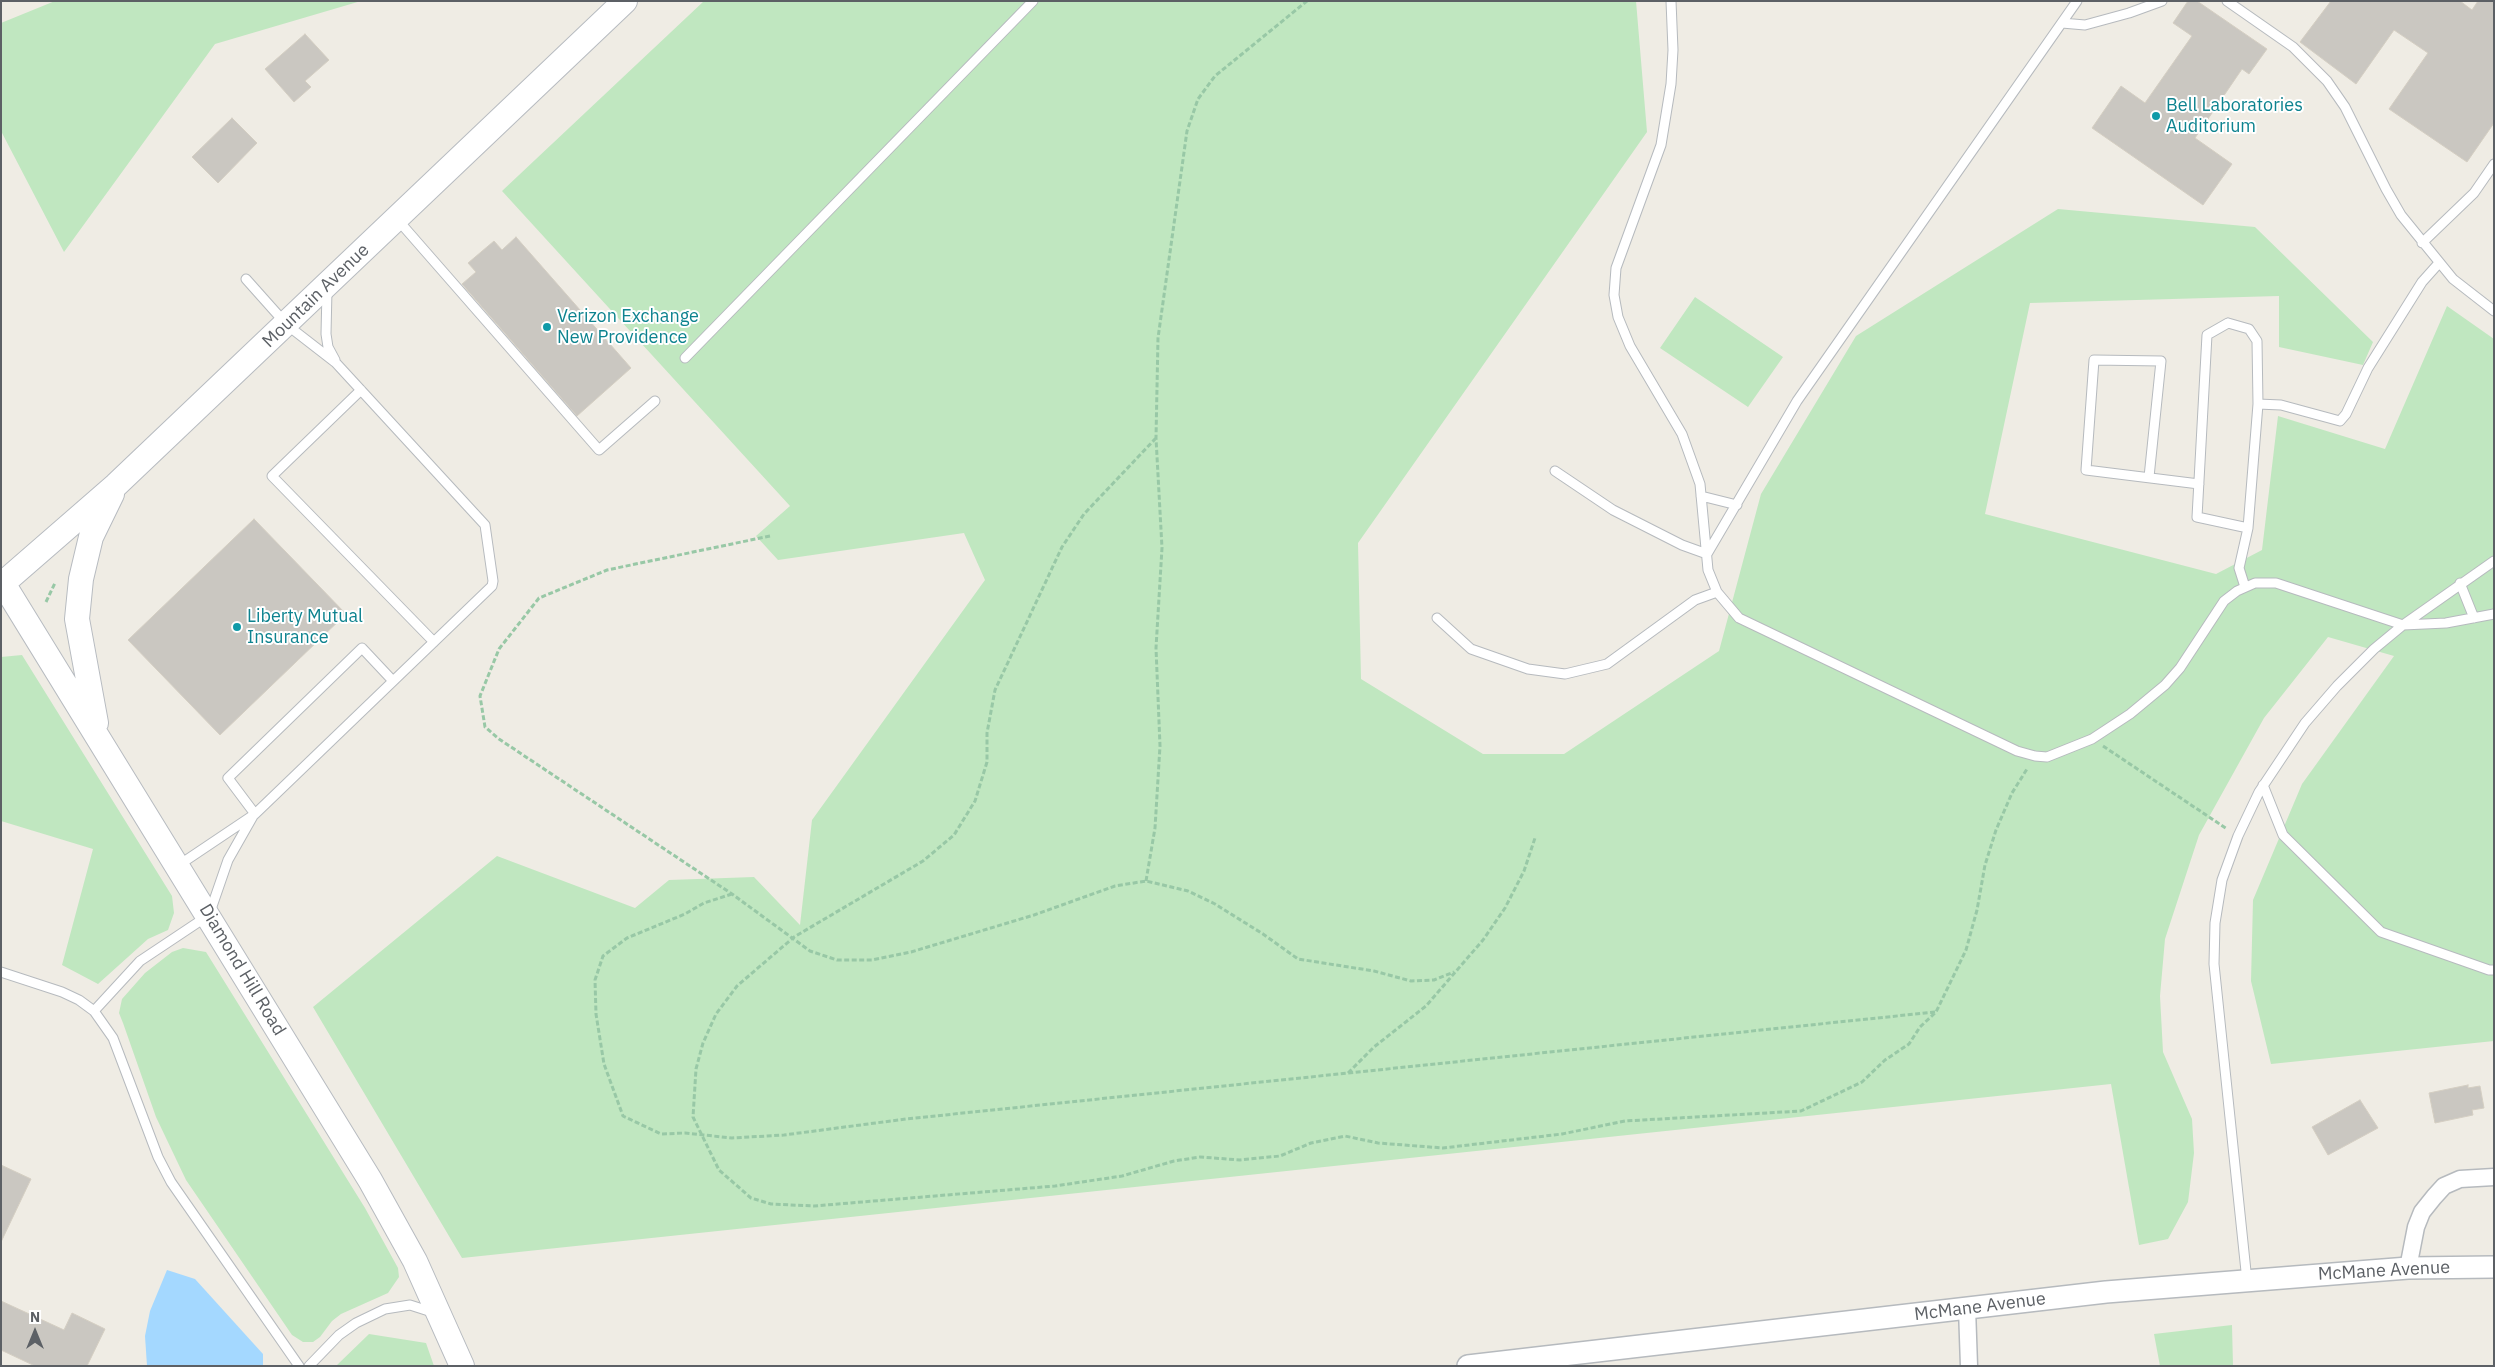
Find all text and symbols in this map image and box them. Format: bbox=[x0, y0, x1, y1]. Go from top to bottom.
place label: Bell Laboratories Auditorium bbox=[2166, 95, 2303, 138]
marker: Bell Laboratories Auditorium bbox=[2150, 110, 2162, 122]
street label: Mountain Avenue bbox=[258, 240, 374, 352]
place label: Verizon Exchange New Providence bbox=[557, 306, 699, 348]
marker: Verizon Exchange New Providence bbox=[541, 321, 553, 333]
place label: Liberty Mutual Insurance bbox=[247, 606, 363, 649]
marker: Liberty Mutual Insurance bbox=[231, 621, 243, 633]
street label: Diamond Hill Road bbox=[194, 900, 290, 1040]
street label: McMane Avenue bbox=[2317, 1257, 2451, 1285]
street label: McMane Avenue bbox=[1913, 1288, 2047, 1326]
north arrow bbox=[10, 1307, 60, 1357]
text: N bbox=[30, 1308, 40, 1326]

